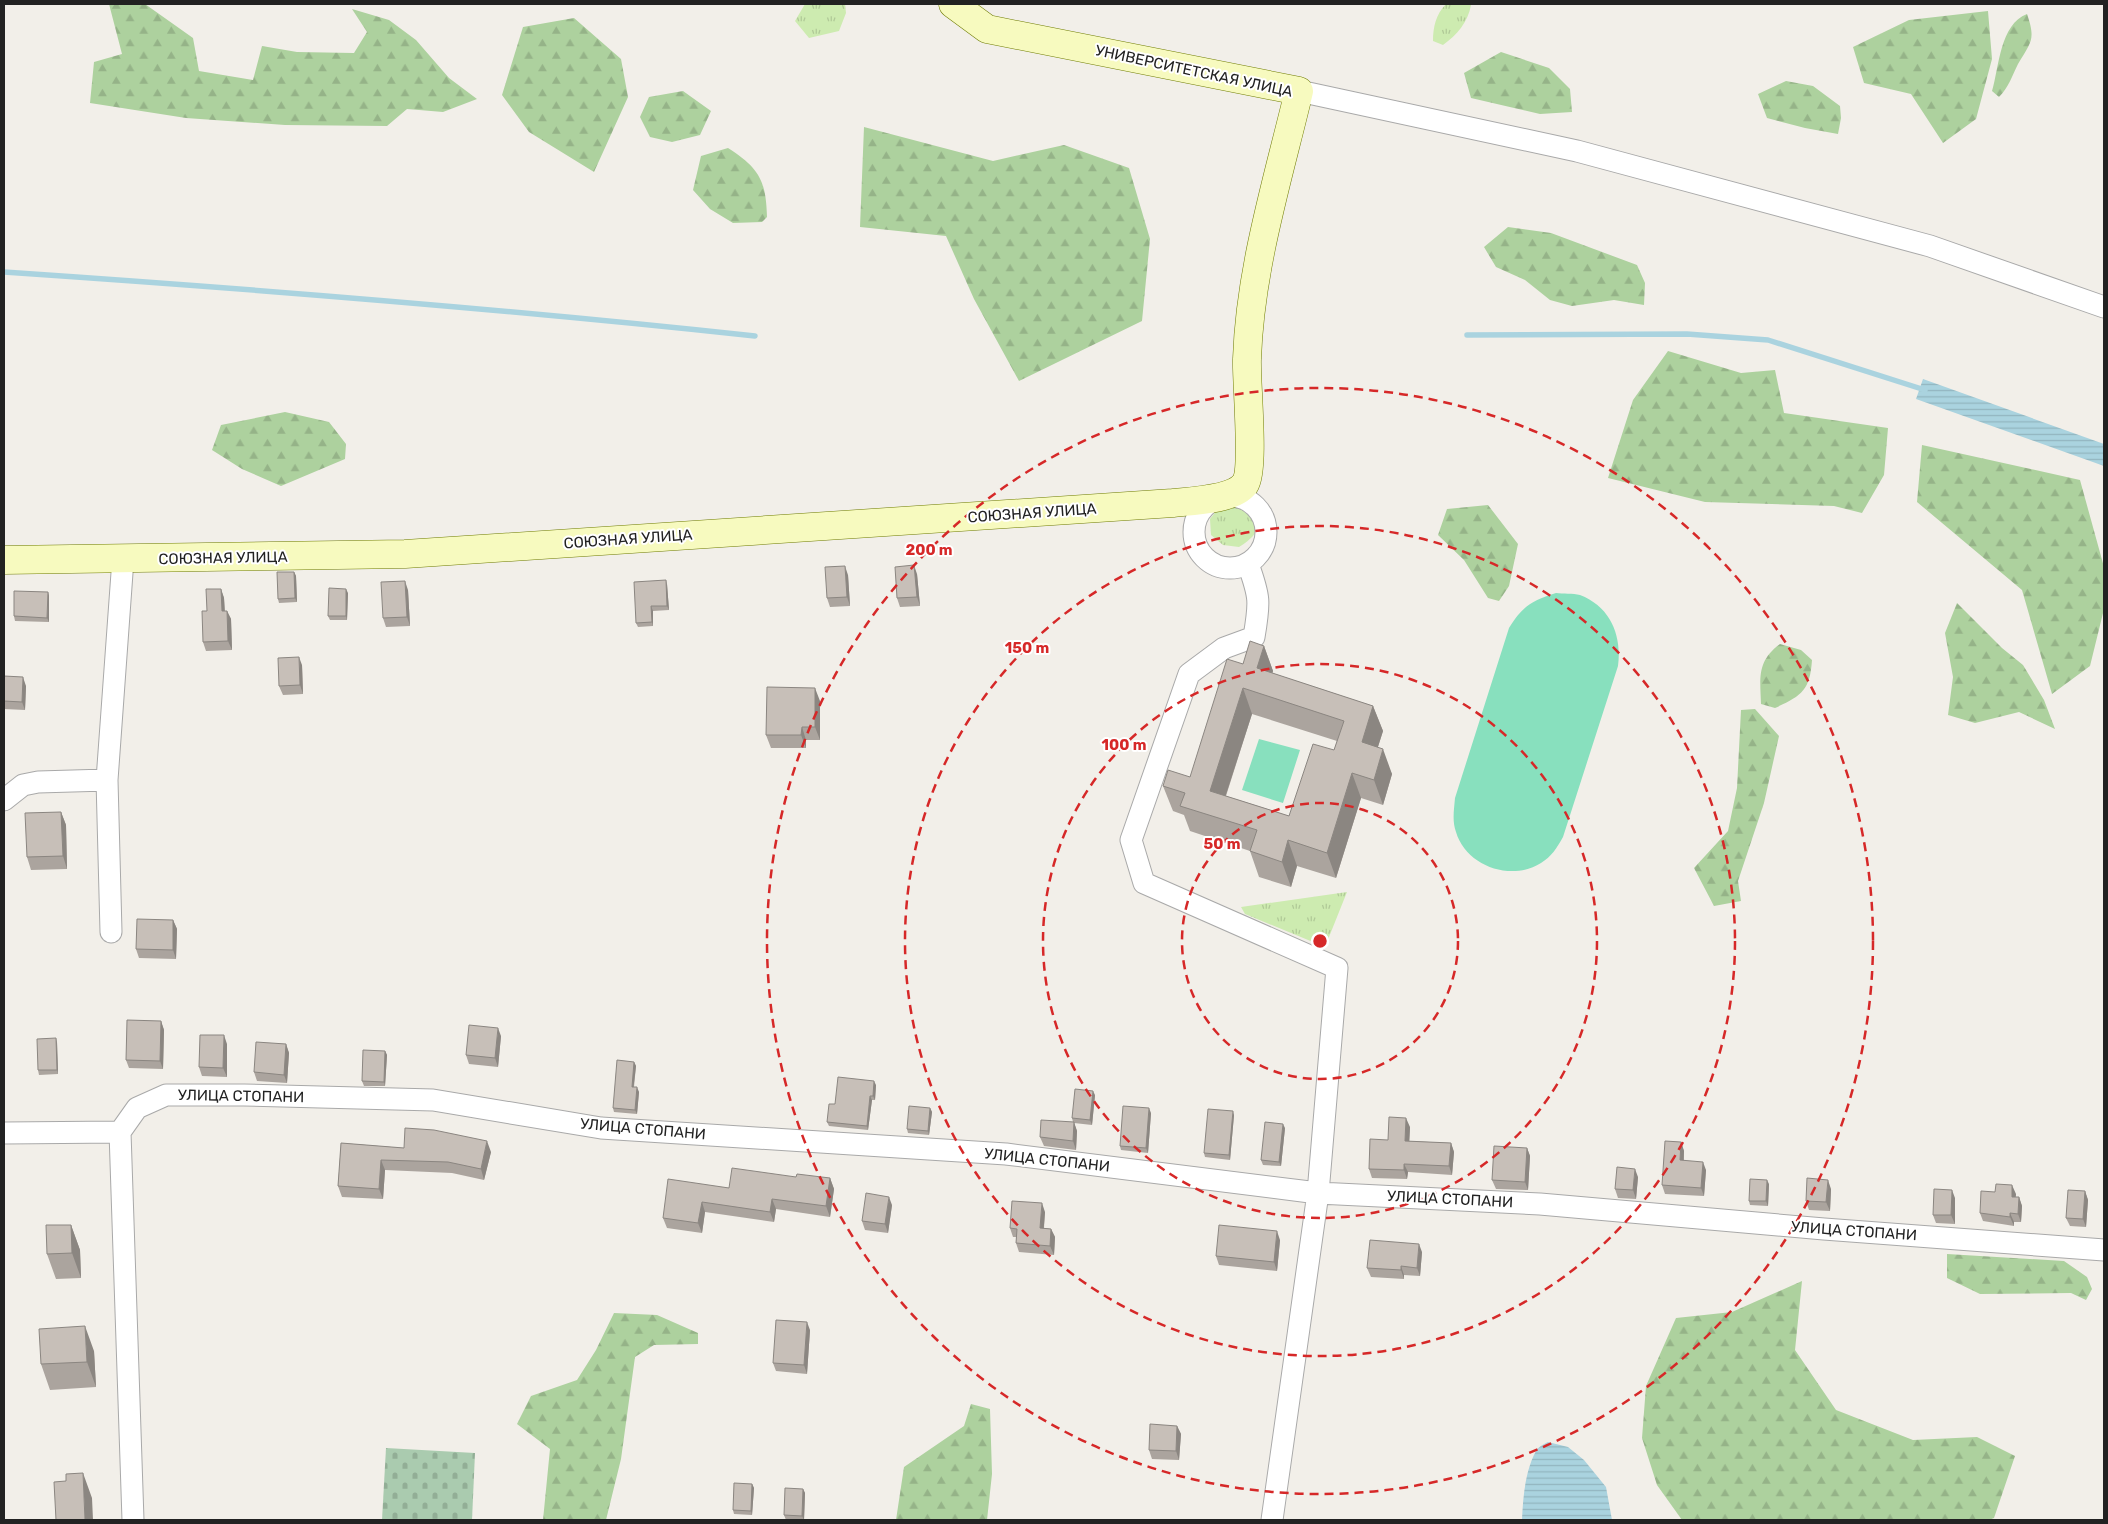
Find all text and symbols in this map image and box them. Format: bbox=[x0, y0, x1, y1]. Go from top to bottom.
street label: УНИВЕРСИТЕТСКАЯ УЛИЦА bbox=[1094, 41, 1294, 101]
street label: СОЮЗНАЯ УЛИЦА bbox=[967, 500, 1097, 526]
street label: СОЮЗНАЯ УЛИЦА bbox=[563, 526, 693, 552]
text: 200 m bbox=[905, 541, 953, 559]
street label: СОЮЗНАЯ УЛИЦА bbox=[158, 548, 288, 568]
text: 150 m bbox=[1005, 639, 1049, 657]
text: 100 m bbox=[1102, 736, 1146, 754]
text: 50 m bbox=[1204, 835, 1240, 853]
centre of rings bbox=[1311, 932, 1329, 950]
street label: УЛИЦА СТОПАНИ bbox=[178, 1086, 304, 1106]
street label: УЛИЦА СТОПАНИ bbox=[579, 1115, 707, 1143]
street label: УЛИЦА СТОПАНИ bbox=[983, 1144, 1111, 1176]
street label: УЛИЦА СТОПАНИ bbox=[1386, 1187, 1514, 1211]
street label: УЛИЦА СТОПАНИ bbox=[1790, 1218, 1918, 1244]

